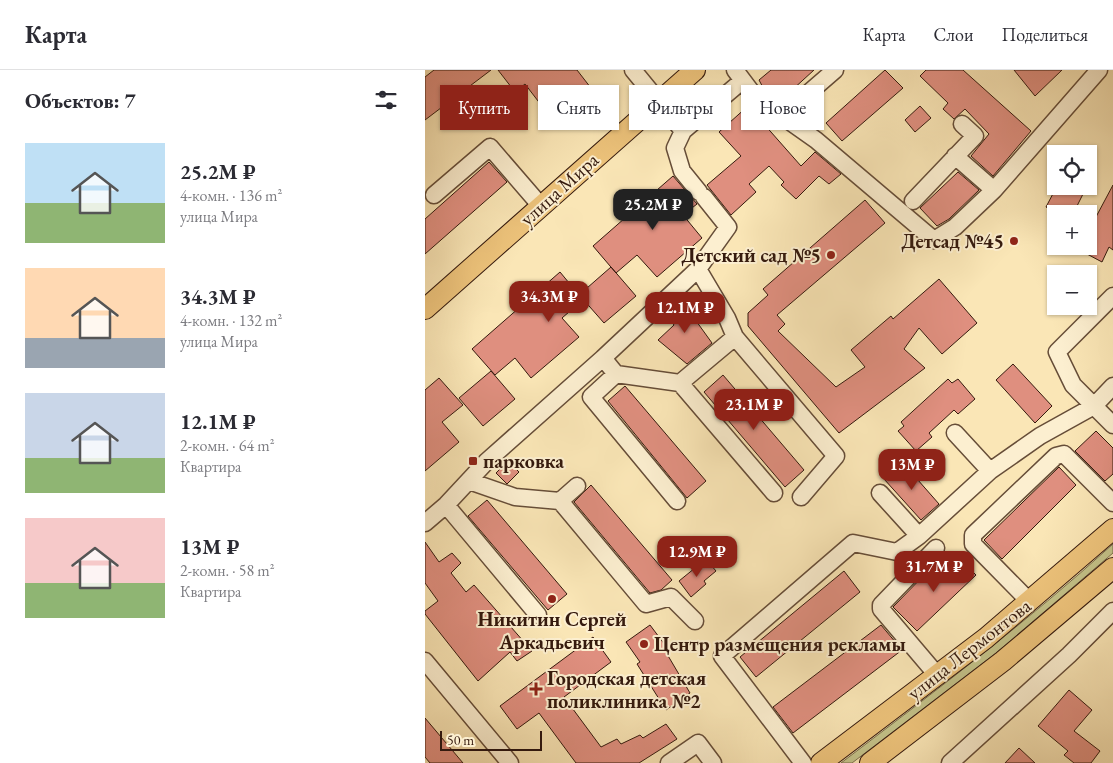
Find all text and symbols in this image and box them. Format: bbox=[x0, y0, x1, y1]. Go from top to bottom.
text: Карта bbox=[25, 19, 87, 50]
text: Карта bbox=[863, 23, 906, 46]
text: Слои bbox=[934, 23, 973, 46]
text: Поделиться bbox=[1001, 23, 1088, 46]
chip: Купить bbox=[440, 85, 528, 130]
chip: Снять bbox=[538, 85, 619, 130]
chip: Фильтры bbox=[629, 85, 731, 130]
chip: Новое bbox=[741, 85, 824, 130]
icon: filters bbox=[372, 86, 400, 114]
text: Объектов: 7 bbox=[25, 87, 136, 114]
map controls bbox=[1047, 145, 1097, 315]
button: locate bbox=[1047, 145, 1097, 195]
street label: улица Мира bbox=[514, 147, 604, 231]
text: 25.2M ₽ bbox=[180, 158, 256, 185]
icon: home bbox=[65, 163, 125, 223]
text: 4-комн. · 136 m² bbox=[180, 185, 282, 206]
pin: 25.2M ₽ bbox=[607, 189, 699, 231]
text: 25.2M ₽ bbox=[624, 194, 682, 215]
button: + bbox=[1047, 205, 1097, 255]
text: улица Мира bbox=[180, 206, 258, 227]
place label: Детсад №45 bbox=[901, 228, 1004, 254]
marker: Детсад №45 bbox=[1008, 235, 1020, 247]
place label: Детский сад №5 bbox=[681, 242, 821, 268]
marker: Детский сад №5 bbox=[825, 249, 837, 261]
button: − bbox=[1047, 265, 1097, 315]
pin: 34.3M ₽ bbox=[503, 280, 595, 323]
text: 34.3M ₽ bbox=[180, 283, 256, 310]
text: 34.3M ₽ bbox=[520, 286, 578, 307]
icon: home bbox=[65, 288, 125, 348]
pin: 12.1M ₽ bbox=[639, 292, 731, 334]
text: 12.1M ₽ bbox=[656, 297, 714, 318]
text: 4-комн. · 132 m² bbox=[180, 310, 282, 331]
text: улица Мира bbox=[180, 331, 258, 352]
pin: 23.1M ₽ bbox=[708, 388, 800, 431]
text: 23.1M ₽ bbox=[725, 394, 783, 415]
text: 12.1M ₽ bbox=[180, 408, 256, 435]
icon: home bbox=[65, 413, 125, 473]
text: 2-комн. · 64 m² bbox=[180, 435, 275, 456]
place label: парковка bbox=[483, 448, 564, 474]
pin: 13M ₽ bbox=[877, 448, 947, 491]
text: 13M ₽ bbox=[889, 454, 935, 475]
marker: парковка bbox=[467, 455, 479, 467]
text: Квартира bbox=[180, 456, 241, 477]
text: 13M ₽ bbox=[180, 533, 239, 560]
pin: 12.9M ₽ bbox=[651, 536, 743, 578]
icon: home bbox=[65, 538, 125, 598]
text: 12.9M ₽ bbox=[668, 541, 726, 562]
pin: 31.7M ₽ bbox=[888, 550, 980, 593]
text: 31.7M ₽ bbox=[905, 556, 963, 577]
text: 2-комн. · 58 m² bbox=[180, 560, 275, 581]
text: Квартира bbox=[180, 581, 241, 602]
street label: улица Лермонтова bbox=[902, 592, 1036, 706]
marker: Никитин Сергей Аркадьевич bbox=[546, 593, 558, 605]
place label: Никитин Сергей Аркадьевич bbox=[477, 606, 627, 655]
place label: Центр размещения рекламы bbox=[654, 631, 906, 657]
marker: Центр размещения рекламы bbox=[638, 638, 650, 650]
place label: Городская детская поликлиника №2 bbox=[547, 665, 707, 714]
marker: Городская детская поликлиника №2 bbox=[529, 682, 543, 696]
scale bar bbox=[440, 728, 543, 751]
text: 50 m bbox=[447, 731, 474, 749]

